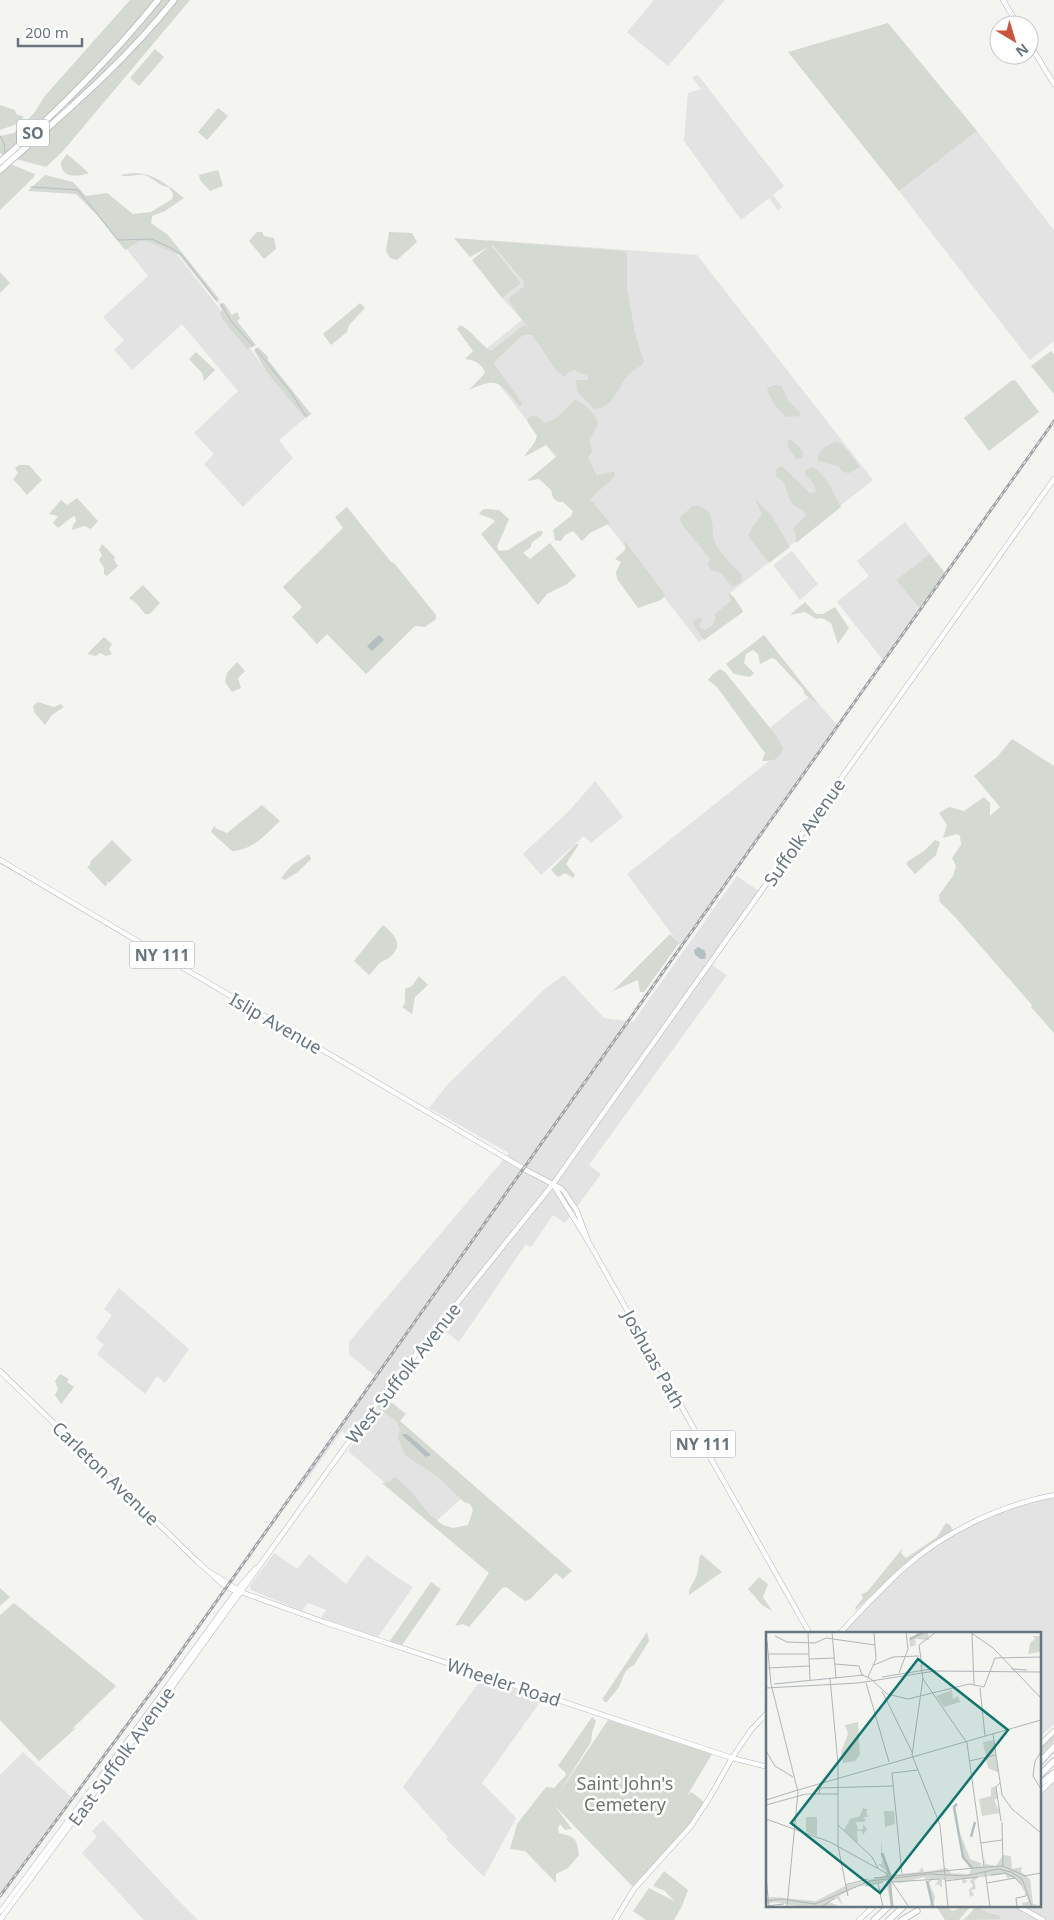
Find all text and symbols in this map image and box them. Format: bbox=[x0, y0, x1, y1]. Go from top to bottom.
scale bar bbox=[18, 15, 81, 47]
north arrow bbox=[989, 15, 1039, 65]
text: 200 m bbox=[25, 22, 69, 42]
text: N bbox=[1012, 40, 1033, 62]
road number: SO bbox=[17, 120, 49, 146]
street label: Suffolk Avenue bbox=[758, 773, 850, 891]
road number: NY 111 bbox=[130, 942, 194, 968]
street label: Islip Avenue bbox=[225, 987, 327, 1059]
street label: West Suffolk Avenue bbox=[340, 1298, 466, 1448]
street label: Joshuas Path bbox=[616, 1304, 691, 1412]
street label: Carleton Avenue bbox=[47, 1416, 165, 1530]
road number: NY 111 bbox=[670, 1430, 736, 1458]
inset map bbox=[766, 1632, 1042, 1908]
street label: Wheeler Road bbox=[444, 1652, 564, 1712]
street label: East Suffolk Avenue bbox=[62, 1682, 180, 1830]
park label: Saint John's Cemetery bbox=[577, 1771, 673, 1816]

